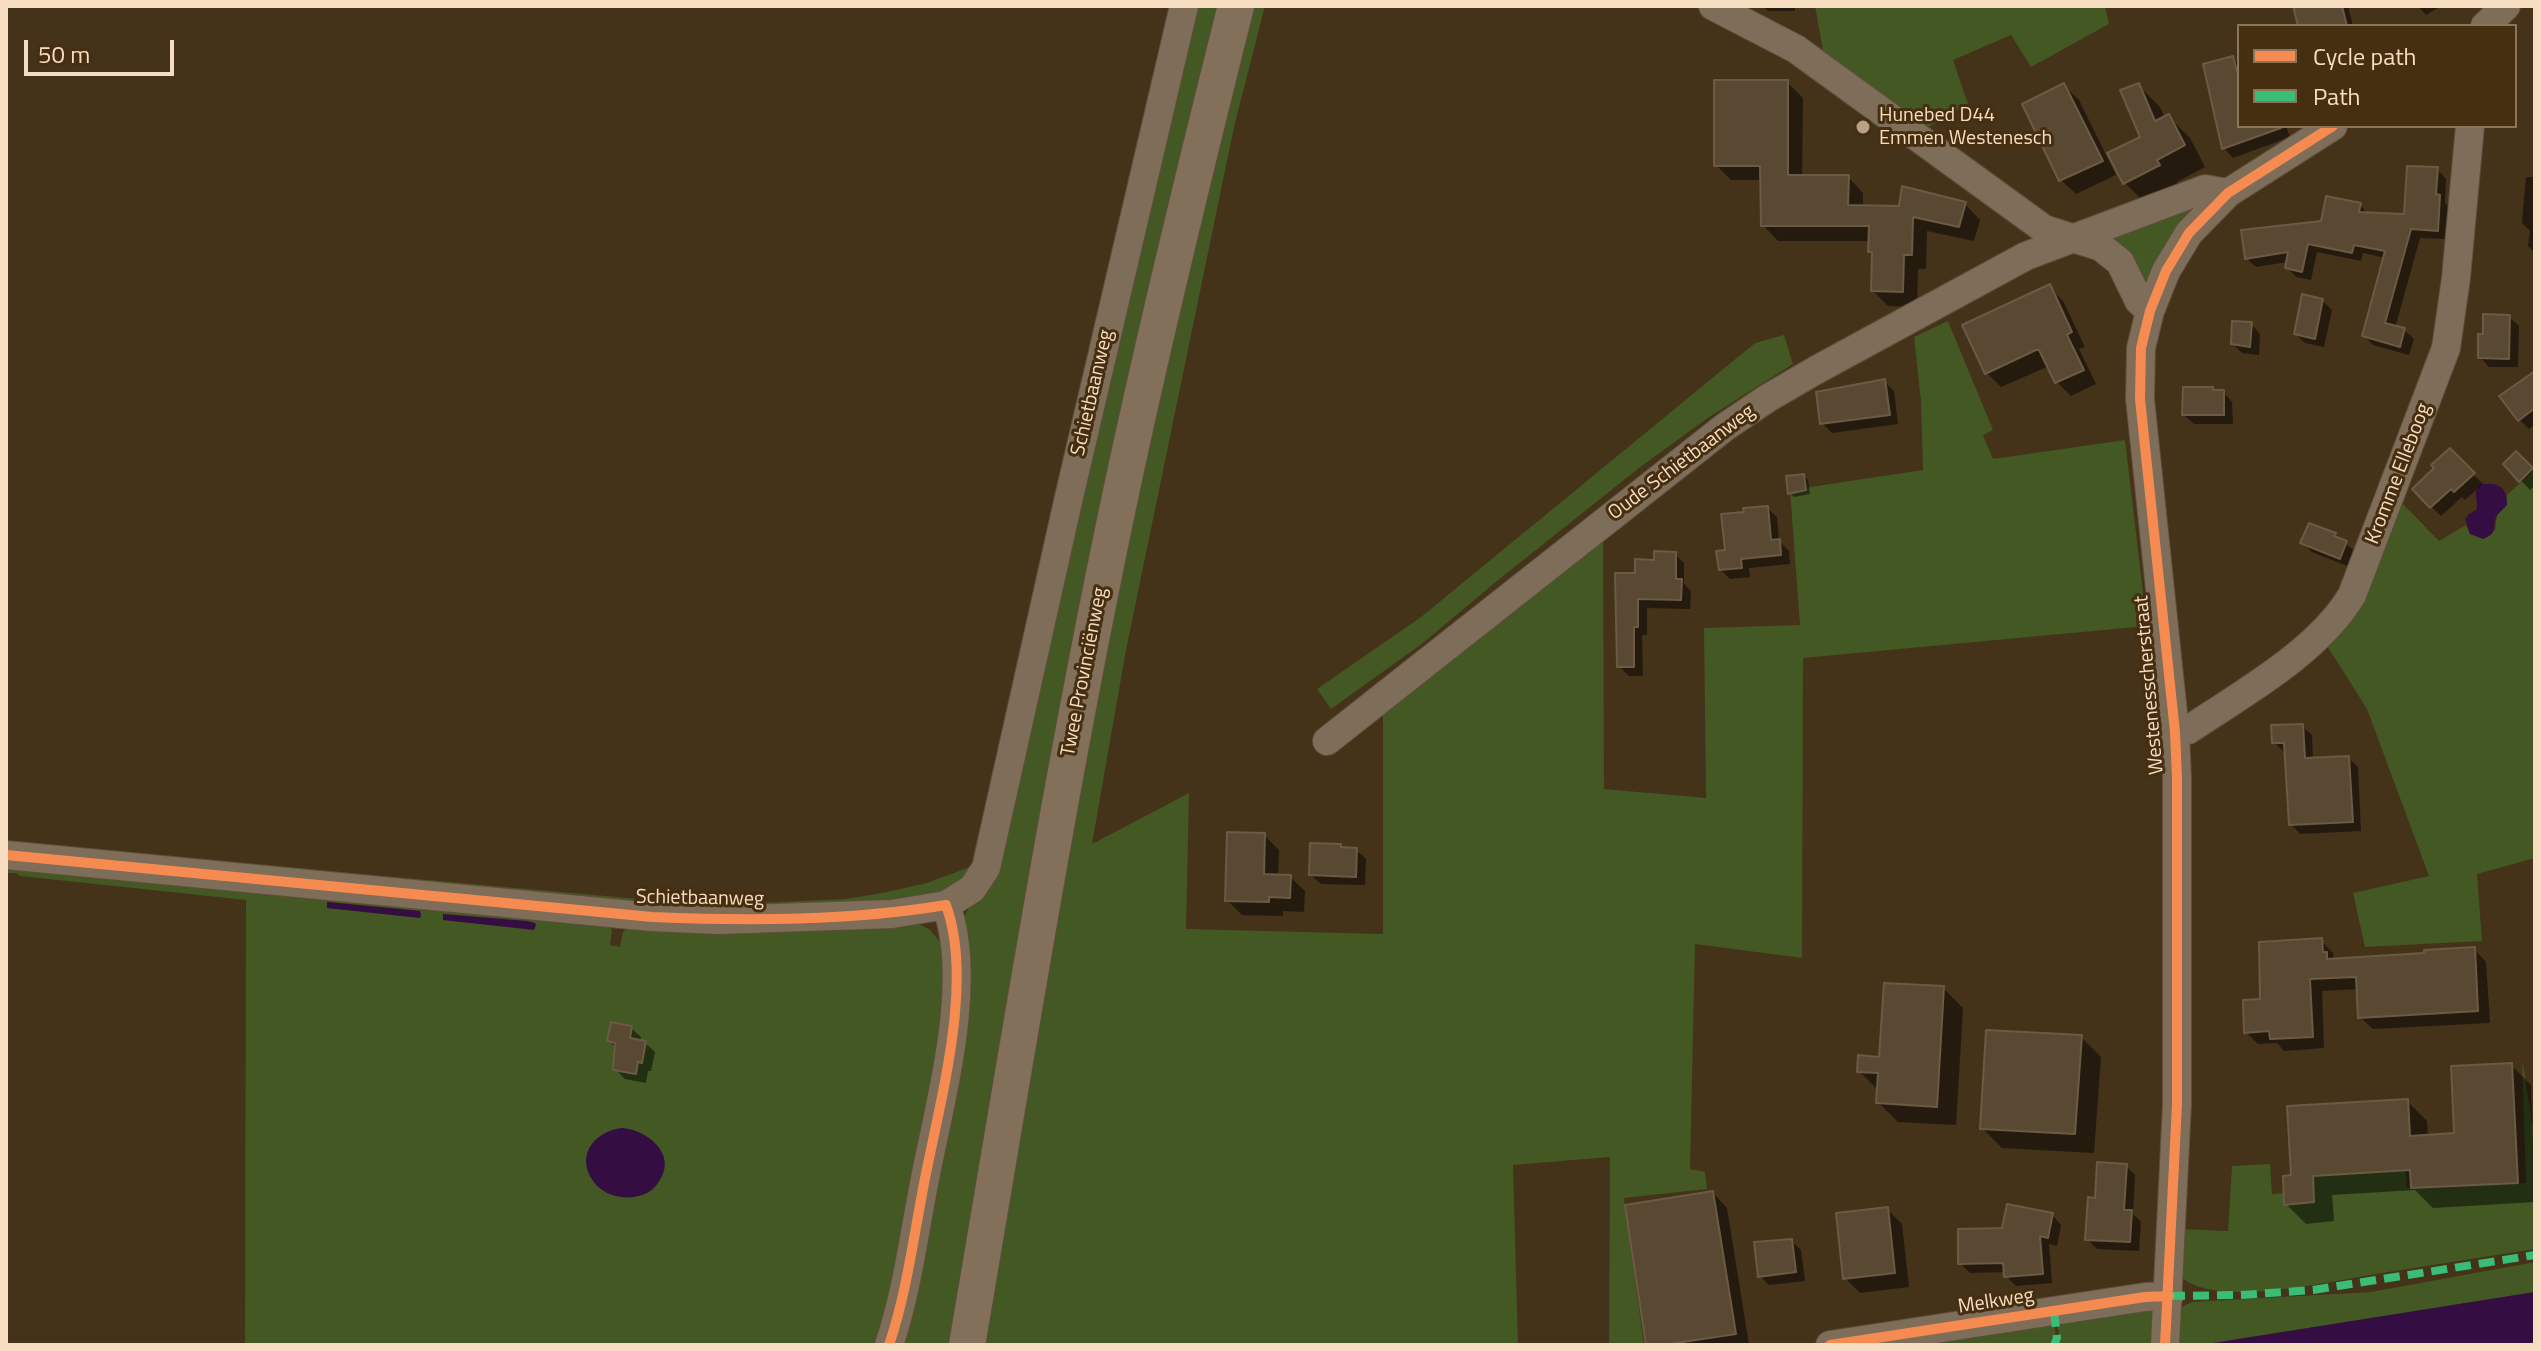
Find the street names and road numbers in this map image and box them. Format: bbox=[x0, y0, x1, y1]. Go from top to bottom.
street label: Schietbaanweg bbox=[1067, 328, 1119, 458]
street label: Oude Schietbaanweg bbox=[1604, 400, 1760, 526]
street label: Kromme Elleboog bbox=[2361, 400, 2437, 548]
street label: Twee Provinciënweg bbox=[1057, 585, 1113, 759]
street label: Westenesscherstraat bbox=[2130, 594, 2170, 776]
street label: Schietbaanweg bbox=[636, 886, 764, 912]
street label: Melkweg bbox=[1956, 1284, 2036, 1320]

